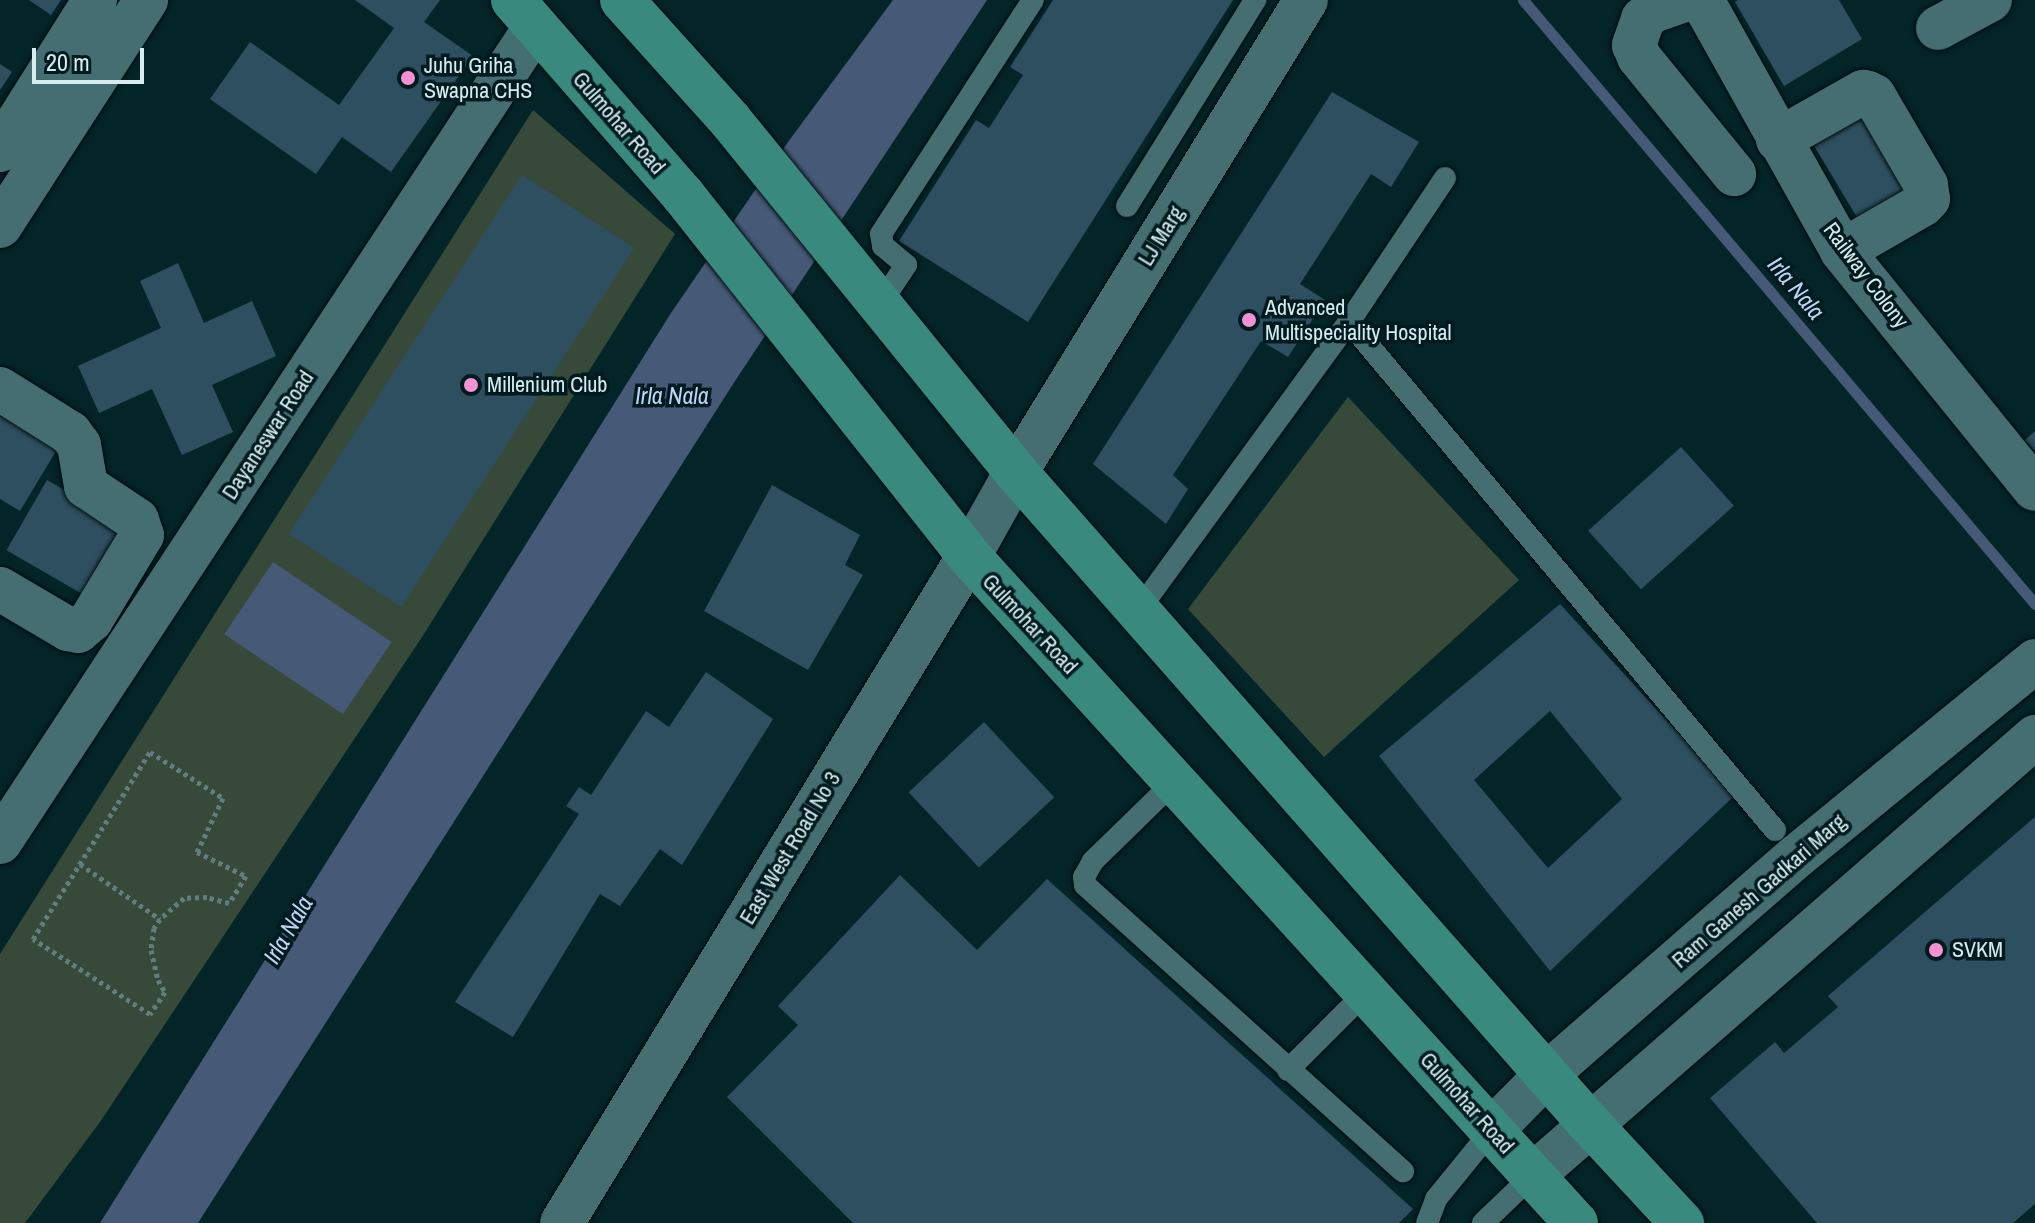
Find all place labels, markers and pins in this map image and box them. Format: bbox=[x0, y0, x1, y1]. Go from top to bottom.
place label: Juhu Griha Swapna CHS bbox=[424, 52, 532, 104]
marker: Juhu Griha Swapna CHS bbox=[399, 69, 417, 87]
place label: Advanced Multispeciality Hospital bbox=[1265, 294, 1451, 346]
marker: Advanced Multispeciality Hospital bbox=[1240, 311, 1258, 329]
place label: Millenium Club bbox=[487, 372, 607, 398]
marker: Millenium Club bbox=[462, 376, 480, 394]
place label: SVKM bbox=[1952, 937, 2003, 963]
marker: SVKM bbox=[1927, 941, 1945, 959]

